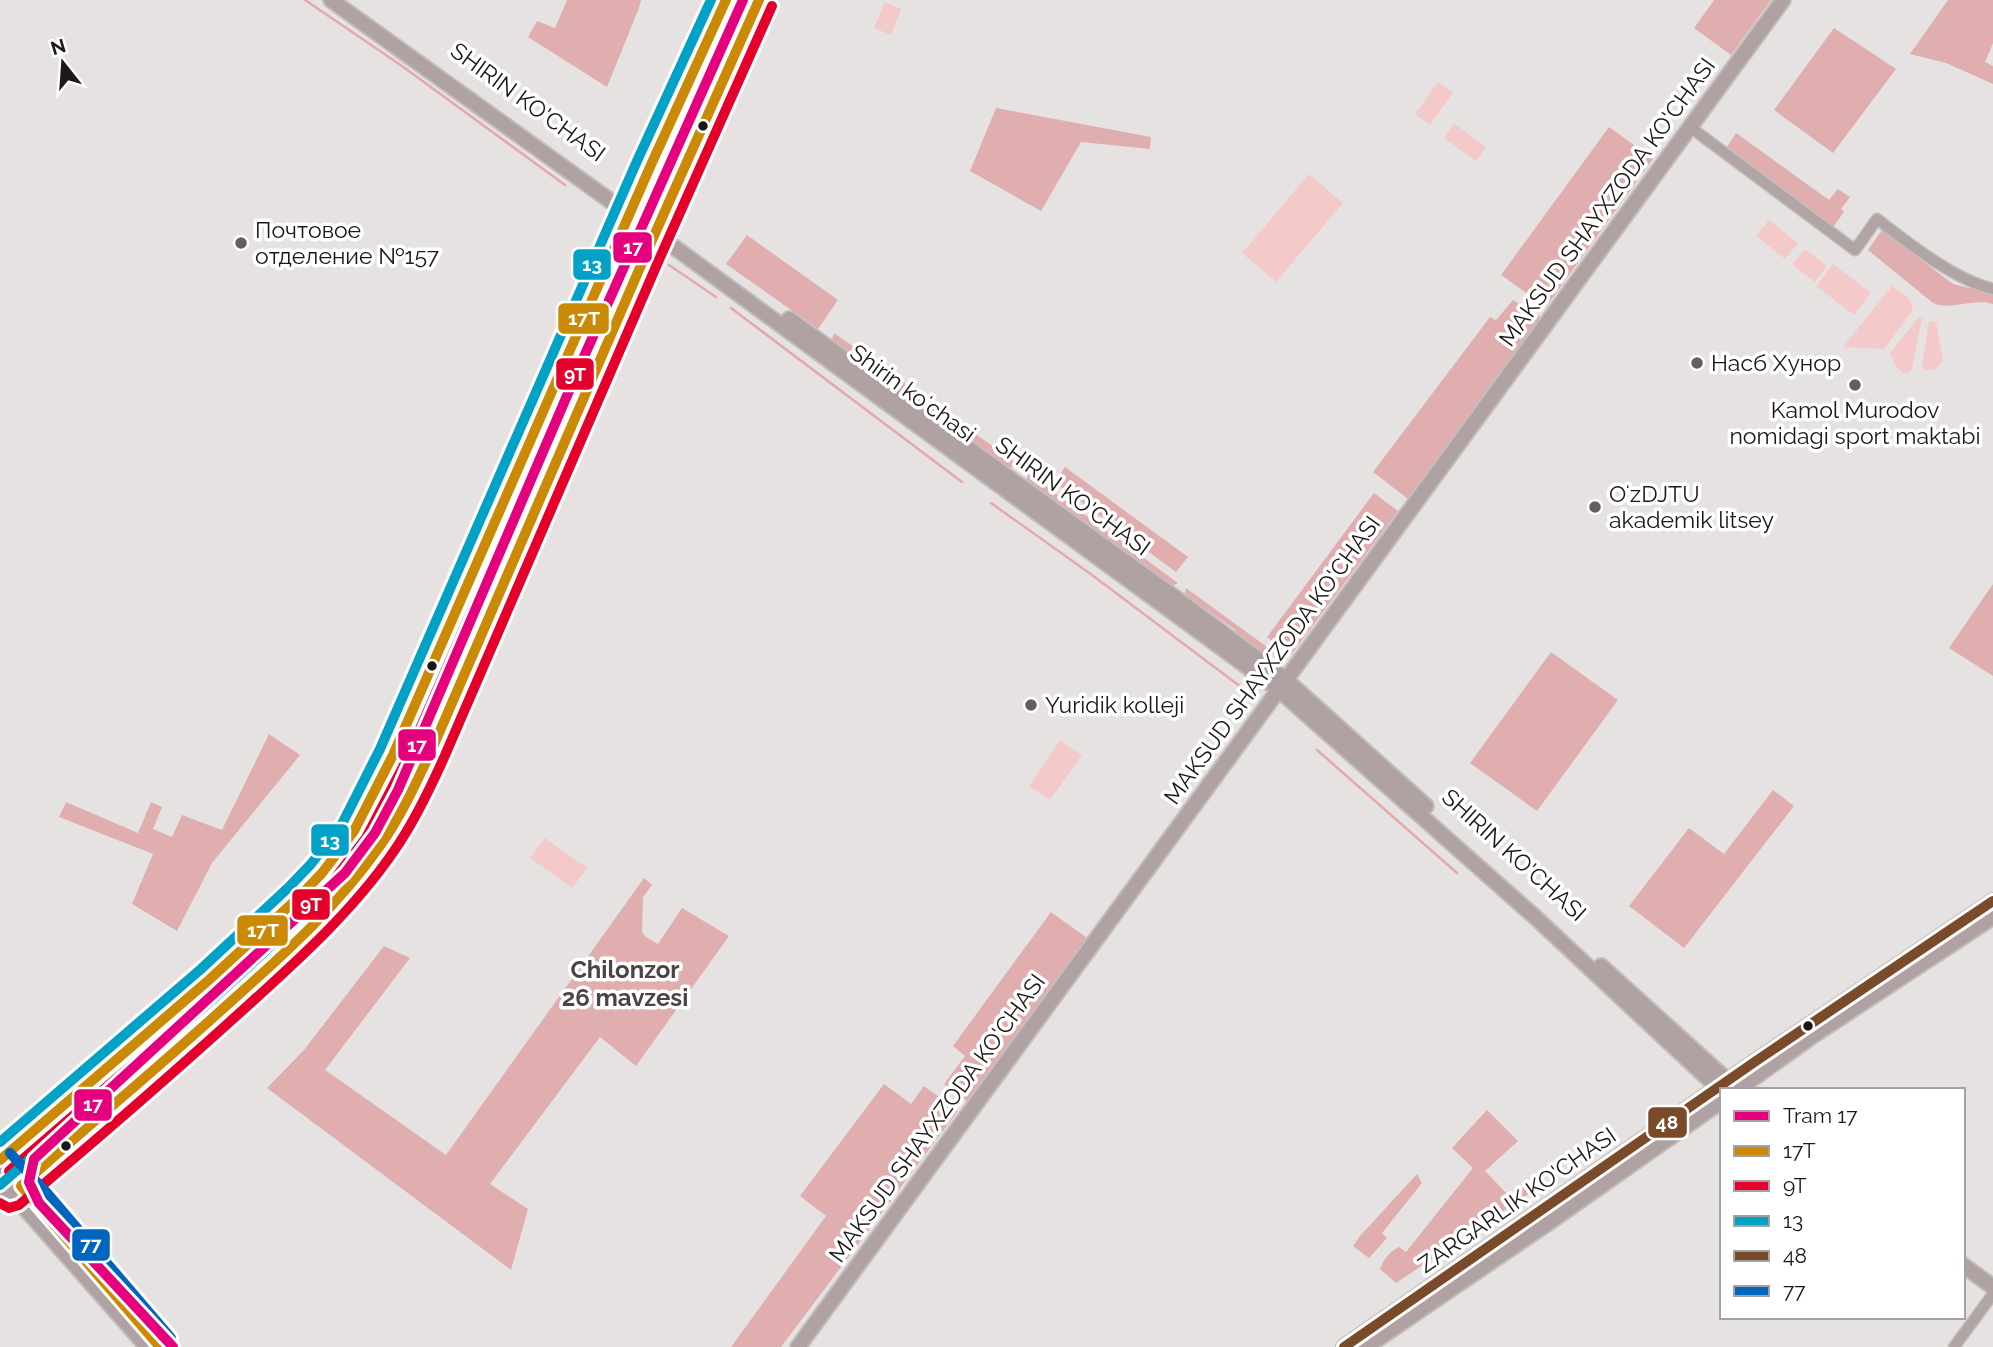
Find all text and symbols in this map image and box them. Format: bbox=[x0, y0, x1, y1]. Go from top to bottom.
north arrow bbox=[28, 28, 98, 98]
text: N bbox=[48, 34, 68, 59]
street label: SHIRIN KO'CHASI bbox=[446, 36, 611, 167]
street label: MAKSUD SHAYXZODA KO'CHASI bbox=[1493, 52, 1720, 351]
unlabelled marker bbox=[696, 119, 710, 133]
place label: Почтовое отделение №157 bbox=[255, 216, 440, 269]
line badge: 17 bbox=[612, 231, 653, 264]
marker: Почтовое отделение №157 bbox=[233, 235, 249, 251]
text: 17 bbox=[623, 236, 643, 258]
line badge: 13 bbox=[572, 248, 612, 281]
text: 13 bbox=[582, 253, 602, 275]
line badge: 17T bbox=[557, 302, 610, 335]
text: 17T bbox=[568, 307, 600, 329]
street label: Shirin koʻchasi bbox=[845, 338, 981, 447]
place label: Насб Хунор bbox=[1711, 349, 1841, 376]
marker: Насб Хунор bbox=[1689, 355, 1705, 371]
line badge: 9Т bbox=[555, 357, 595, 391]
text: 9Т bbox=[564, 363, 586, 385]
marker: Kamol Murodov nomidagi sport maktabi bbox=[1847, 377, 1863, 393]
place label: Kamol Murodov nomidagi sport maktabi bbox=[1729, 396, 1981, 449]
street label: SHIRIN KO'CHASI bbox=[991, 430, 1156, 561]
place label: OʻzDJTU akademik litsey bbox=[1609, 480, 1774, 533]
marker: OʻzDJTU akademik litsey bbox=[1587, 499, 1603, 515]
street label: MAKSUD SHAYXZODA KO'CHASI bbox=[1158, 510, 1385, 809]
unlabelled marker bbox=[425, 659, 439, 673]
place label: Yuridik kolleji bbox=[1045, 691, 1184, 718]
marker: Yuridik kolleji bbox=[1023, 697, 1039, 713]
line badge: 17 bbox=[397, 728, 437, 762]
text: 17 bbox=[407, 734, 427, 756]
street label: SHIRIN KO'CHASI bbox=[1437, 783, 1592, 926]
line badge: 13 bbox=[310, 823, 350, 857]
text: 13 bbox=[320, 829, 340, 851]
line badge: 9Т bbox=[291, 888, 331, 921]
text: 9Т bbox=[300, 893, 322, 915]
line badge: 17T bbox=[236, 914, 289, 947]
text: 17T bbox=[247, 919, 279, 941]
district label: Chilonzor 26 mavzesi bbox=[562, 955, 688, 1012]
street label: MAKSUD SHAYXZODA KO'CHASI bbox=[823, 968, 1050, 1267]
unlabelled marker bbox=[1801, 1019, 1815, 1033]
line badge: 17 bbox=[73, 1088, 113, 1122]
legend bbox=[1720, 1088, 1965, 1319]
text: 17 bbox=[83, 1093, 103, 1115]
text: Tram 17 bbox=[1783, 1103, 1858, 1128]
line badge: 48 bbox=[1647, 1106, 1688, 1139]
text: 48 bbox=[1656, 1111, 1678, 1133]
street label: ZARGARLIK KO'CHASI bbox=[1413, 1121, 1621, 1278]
text: 17T bbox=[1783, 1138, 1816, 1163]
unlabelled marker bbox=[59, 1139, 73, 1153]
text: 9Т bbox=[1783, 1173, 1807, 1198]
text: 13 bbox=[1783, 1208, 1803, 1233]
line badge: 77 bbox=[71, 1228, 111, 1262]
text: 77 bbox=[80, 1233, 102, 1255]
text: 48 bbox=[1783, 1243, 1807, 1268]
text: 77 bbox=[1783, 1278, 1806, 1303]

